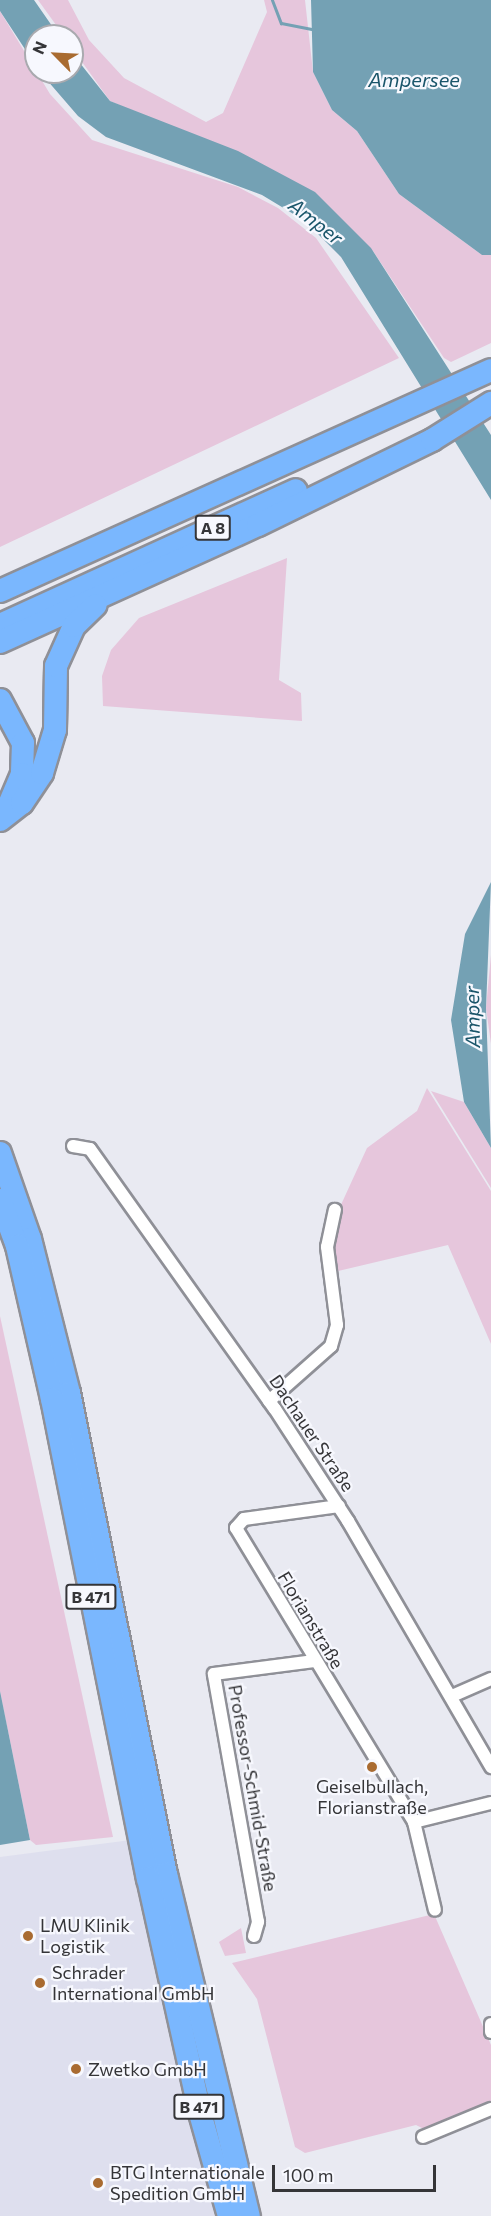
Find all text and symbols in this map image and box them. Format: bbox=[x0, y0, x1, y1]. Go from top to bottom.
north arrow bbox=[24, 24, 84, 84]
text: N bbox=[28, 38, 50, 57]
water label: Ampersee bbox=[368, 67, 460, 91]
water label: Amper bbox=[284, 193, 348, 249]
road number: A 8 bbox=[194, 515, 232, 541]
water label: Amper bbox=[459, 986, 485, 1048]
street label: Dachauer Straße bbox=[265, 1371, 359, 1495]
street label: Florianstraße bbox=[274, 1567, 348, 1673]
road number: B 471 bbox=[64, 1584, 118, 1610]
street label: Professor-Schmid-Straße bbox=[224, 1683, 282, 1893]
marker: Geiselbullach, Florianstraße bbox=[365, 1760, 379, 1774]
place label: Geiselbullach, Florianstraße bbox=[316, 1776, 428, 1818]
place label: LMU Klinik Logistik bbox=[40, 1915, 130, 1958]
marker: LMU Klinik Logistik bbox=[21, 1929, 35, 1943]
place label: Schrader International GmbH bbox=[52, 1962, 215, 2004]
marker: Schrader International GmbH bbox=[33, 1976, 47, 1990]
place label: Zwetko GmbH bbox=[88, 2058, 207, 2080]
marker: Zwetko GmbH bbox=[69, 2062, 83, 2076]
road number: B 471 bbox=[172, 2094, 226, 2120]
scale bar bbox=[275, 2153, 438, 2191]
place label: BTG Internationale Spedition GmbH bbox=[110, 2162, 265, 2204]
text: 100 m bbox=[283, 2164, 333, 2186]
marker: BTG Internationale Spedition GmbH bbox=[91, 2176, 105, 2190]

